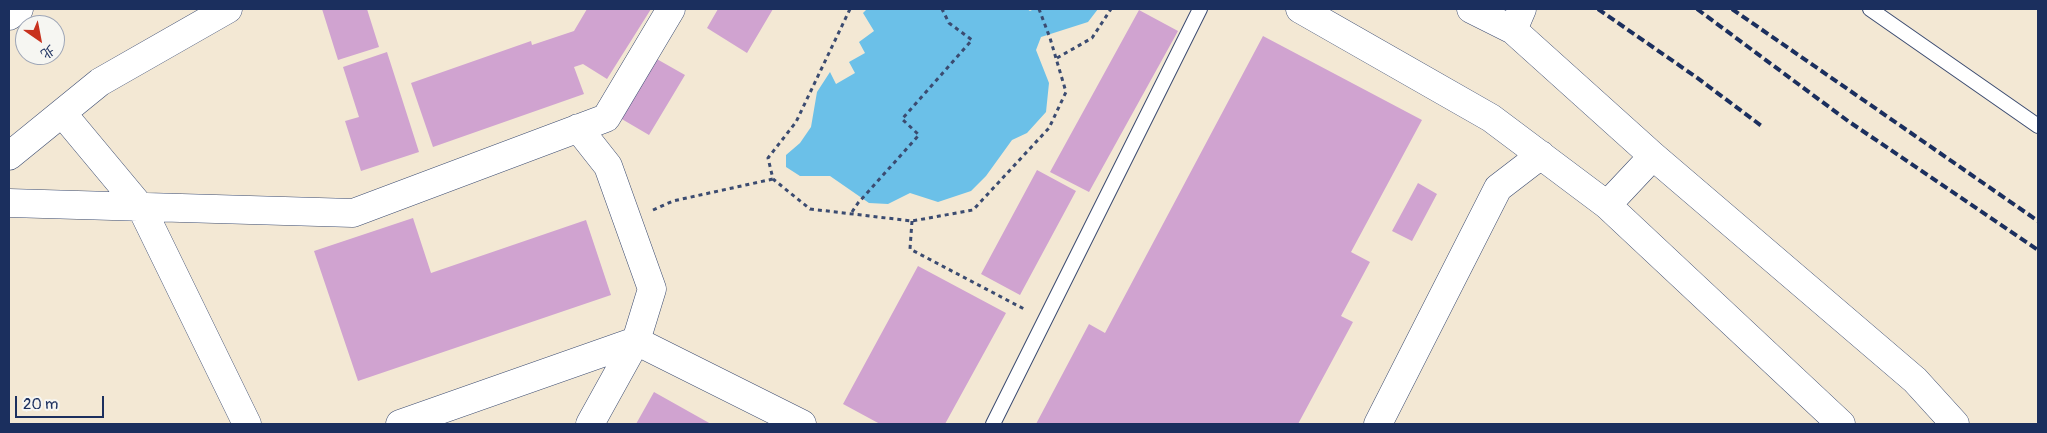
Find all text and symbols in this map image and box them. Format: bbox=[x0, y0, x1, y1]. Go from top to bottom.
north arrow bbox=[15, 15, 65, 65]
text: 北 bbox=[37, 41, 58, 63]
scale bar bbox=[18, 386, 106, 418]
text: 20 m bbox=[23, 395, 58, 414]

